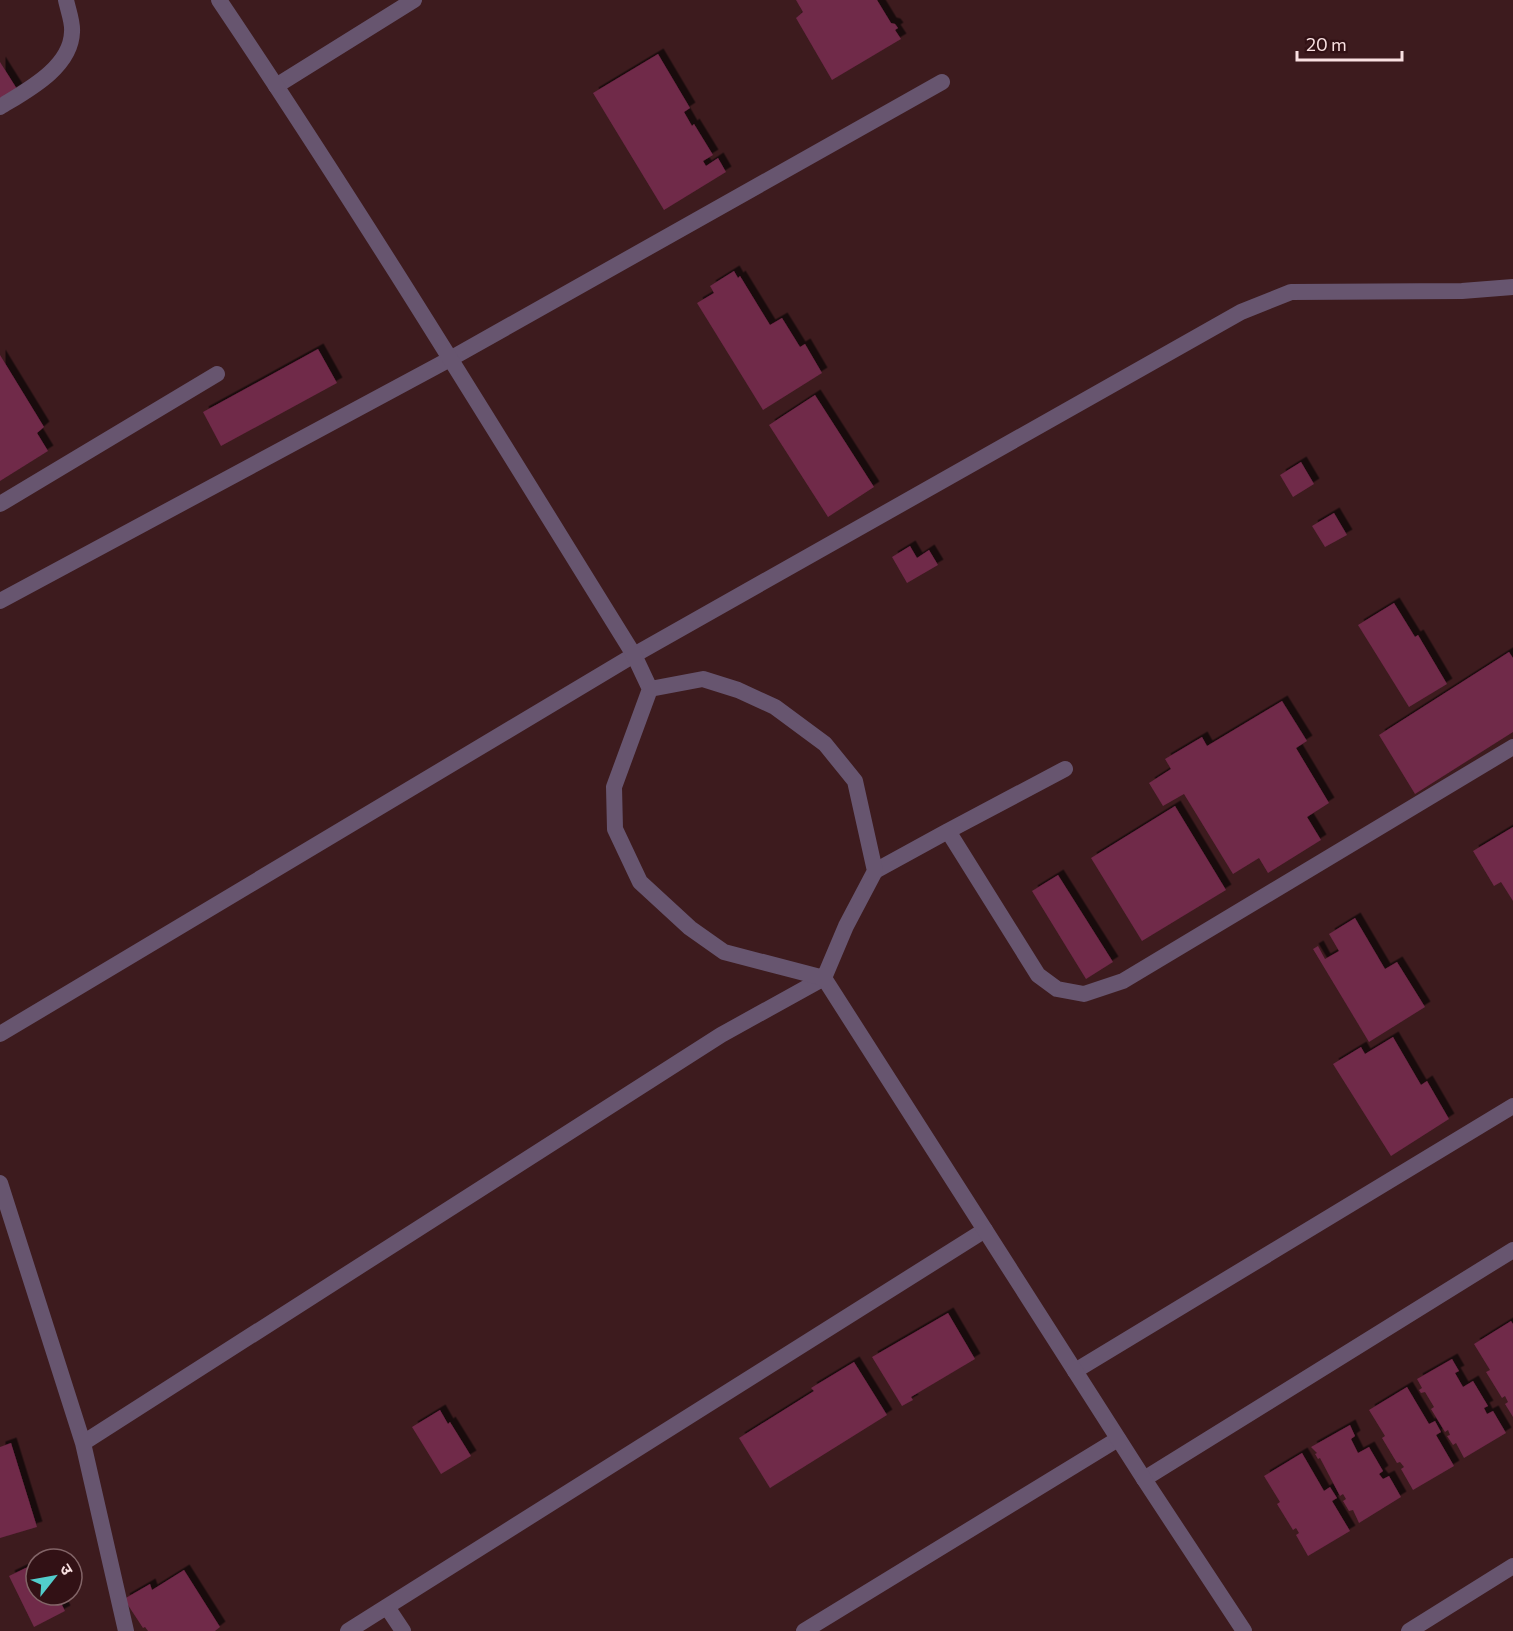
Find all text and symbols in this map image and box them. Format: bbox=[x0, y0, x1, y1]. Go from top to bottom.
scale bar bbox=[1297, 24, 1402, 62]
text: 20 m bbox=[1306, 33, 1347, 55]
north arrow bbox=[24, 1547, 84, 1607]
text: उ bbox=[57, 1560, 78, 1578]

